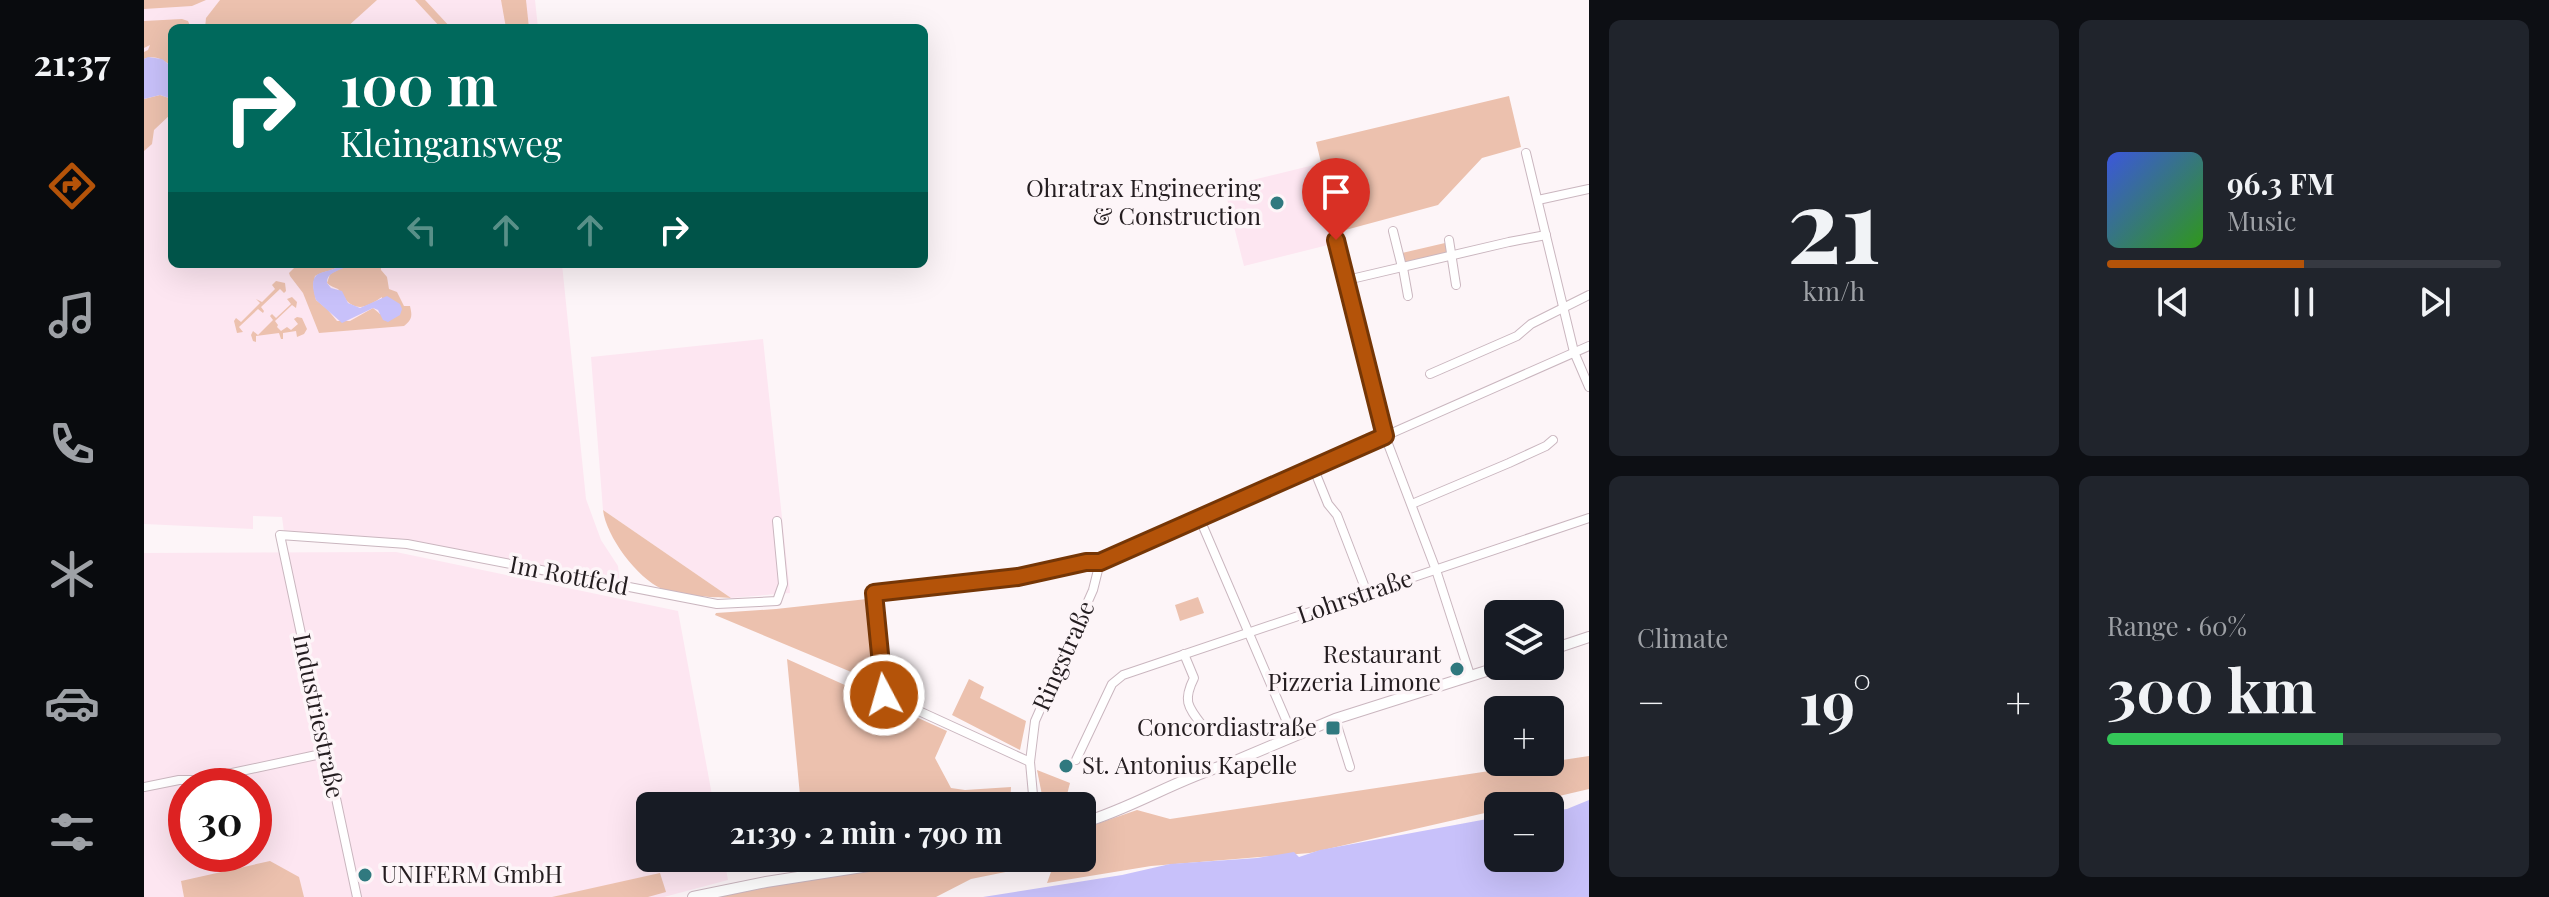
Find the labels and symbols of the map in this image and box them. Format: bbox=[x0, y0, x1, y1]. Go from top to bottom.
pin bbox=[1302, 158, 1370, 240]
place label: Ohratrax Engineering & Construction bbox=[1026, 171, 1261, 231]
marker: Ohratrax Engineering & Construction bbox=[1268, 194, 1286, 212]
street label: Im Rottfeld bbox=[507, 547, 632, 601]
street label: Lohrstraße bbox=[1292, 560, 1416, 630]
street label: Ringstraße bbox=[1024, 595, 1101, 715]
street label: Industriestraße bbox=[287, 630, 353, 801]
place label: Restaurant Pizzeria Limone bbox=[1268, 637, 1441, 697]
position arrow bbox=[842, 653, 926, 737]
marker: Restaurant Pizzeria Limone bbox=[1448, 660, 1466, 678]
place label: Concordiastraße bbox=[1137, 710, 1317, 742]
marker: Concordiastraße bbox=[1324, 719, 1342, 737]
place label: St. Antonius Kapelle bbox=[1082, 748, 1297, 780]
marker: St. Antonius Kapelle bbox=[1057, 757, 1075, 775]
speed limit sign: 30 bbox=[168, 768, 272, 872]
place label: UNIFERM GmbH bbox=[381, 857, 563, 889]
marker: UNIFERM GmbH bbox=[356, 866, 374, 884]

